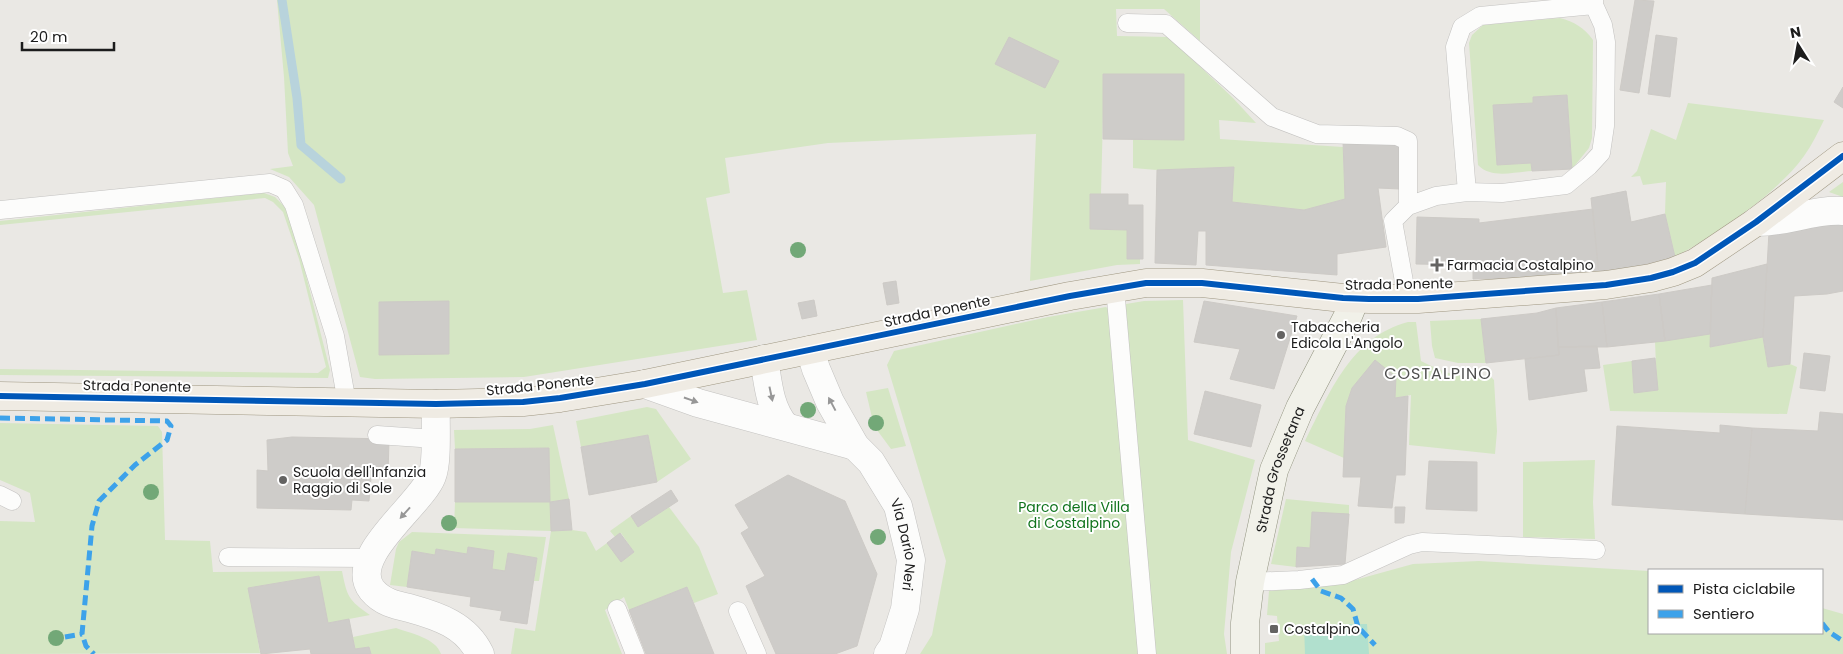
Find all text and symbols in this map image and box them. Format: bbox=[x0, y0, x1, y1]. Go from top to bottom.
scale bar bbox=[22, 20, 115, 52]
north arrow bbox=[1773, 20, 1823, 70]
text: N bbox=[1788, 21, 1803, 43]
text: 20 m bbox=[30, 26, 68, 47]
place label: Farmacia Costalpino bbox=[1447, 255, 1594, 275]
marker: Farmacia Costalpino bbox=[1431, 259, 1443, 271]
street label: Strada Ponente bbox=[1345, 273, 1454, 295]
street label: Strada Ponente bbox=[882, 290, 992, 332]
place label: Tabaccheria Edicola L'Angolo bbox=[1291, 317, 1403, 353]
marker: Tabaccheria Edicola L'Angolo bbox=[1275, 329, 1287, 341]
district label: COSTALPINO bbox=[1384, 362, 1492, 385]
street label: Strada Ponente bbox=[485, 369, 595, 401]
street label: Strada Ponente bbox=[83, 375, 192, 397]
one-way arrow bbox=[767, 386, 775, 402]
one-way arrow bbox=[684, 396, 699, 404]
one-way arrow bbox=[828, 396, 836, 411]
street label: Strada Grossetana bbox=[1251, 403, 1310, 535]
place label: Scuola dell'Infanzia Raggio di Sole bbox=[293, 462, 426, 498]
marker: Scuola dell'Infanzia Raggio di Sole bbox=[277, 474, 289, 486]
street label: Via Dario Neri bbox=[885, 494, 921, 592]
park label: Parco della Villa di Costalpino bbox=[1018, 497, 1130, 533]
one-way arrow bbox=[399, 506, 411, 518]
legend bbox=[1648, 569, 1823, 634]
text: Pista ciclabile bbox=[1693, 578, 1795, 599]
text: Sentiero bbox=[1693, 603, 1754, 624]
place label: Costalpino bbox=[1284, 619, 1360, 639]
marker: Costalpino bbox=[1268, 623, 1280, 635]

